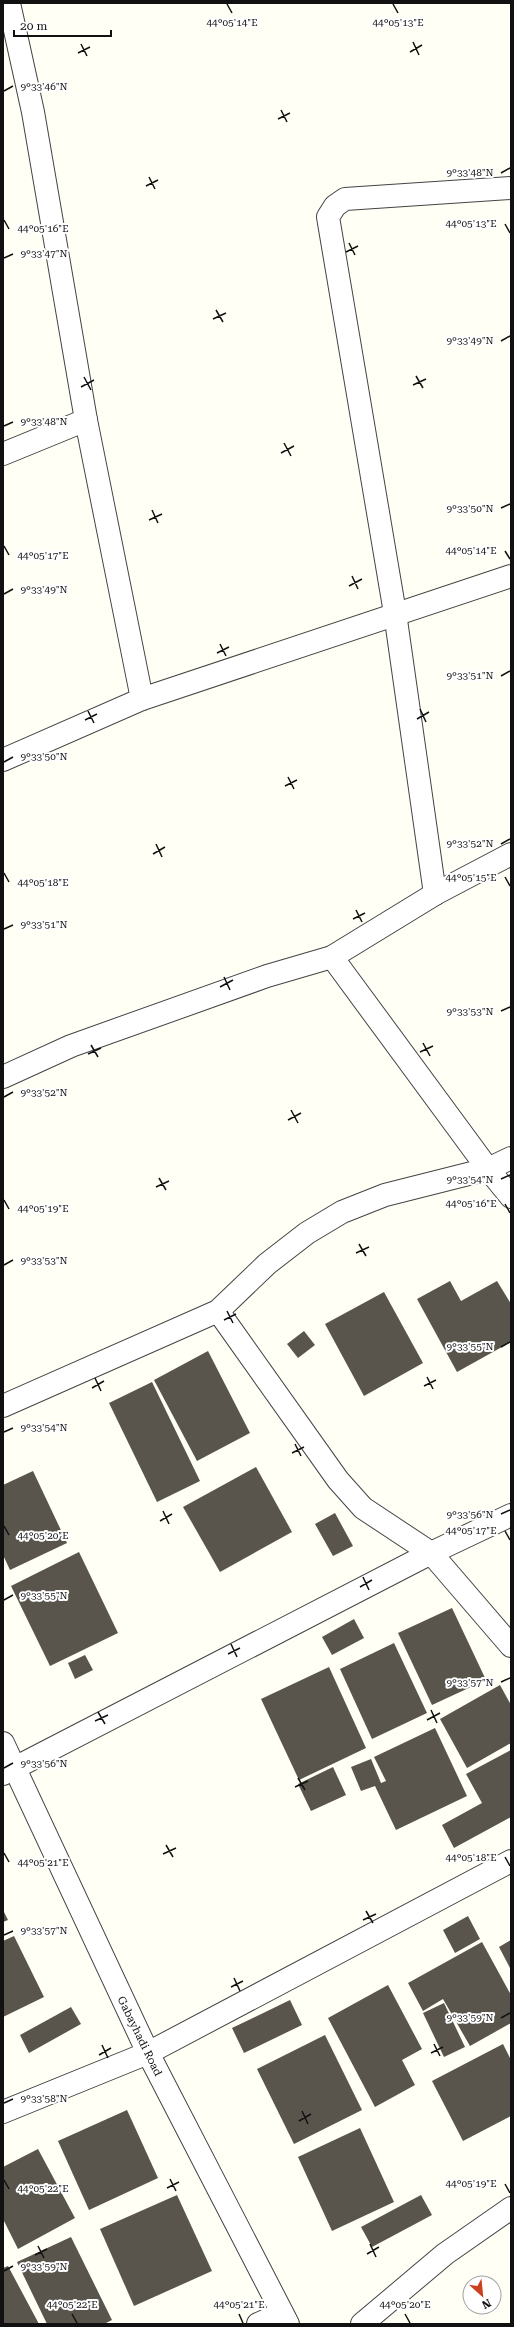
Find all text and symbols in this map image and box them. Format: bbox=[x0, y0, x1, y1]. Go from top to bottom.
scale bar bbox=[14, 12, 111, 38]
text: 44°05'14"E bbox=[206, 17, 258, 28]
text: 44°05'13"E bbox=[372, 17, 424, 28]
text: 20 m bbox=[20, 19, 47, 33]
text: 9°33'46"N bbox=[20, 81, 68, 92]
text: 9°33'48"N bbox=[446, 167, 494, 178]
text: 44°05'13"E bbox=[445, 218, 497, 229]
text: 44°05'16"E bbox=[17, 223, 69, 234]
text: 9°33'47"N bbox=[20, 248, 68, 259]
text: 9°33'49"N bbox=[446, 335, 494, 346]
text: 9°33'48"N bbox=[20, 416, 68, 427]
text: 9°33'50"N bbox=[446, 503, 494, 514]
text: 44°05'14"E bbox=[445, 545, 497, 556]
text: 44°05'17"E bbox=[17, 550, 69, 561]
text: 9°33'49"N bbox=[20, 584, 68, 595]
text: 9°33'51"N bbox=[446, 670, 494, 681]
text: 9°33'50"N bbox=[20, 751, 68, 762]
text: 9°33'52"N bbox=[446, 838, 494, 849]
text: 44°05'15"E bbox=[445, 872, 497, 883]
text: 44°05'18"E bbox=[17, 877, 69, 888]
text: 9°33'51"N bbox=[20, 919, 68, 930]
text: 9°33'53"N bbox=[446, 1006, 494, 1017]
text: 9°33'52"N bbox=[20, 1087, 68, 1098]
text: 9°33'54"N bbox=[446, 1174, 494, 1185]
text: 44°05'16"E bbox=[445, 1198, 497, 1209]
text: 44°05'19"E bbox=[17, 1203, 69, 1214]
text: 9°33'53"N bbox=[20, 1255, 68, 1266]
text: 9°33'55"N bbox=[446, 1341, 494, 1352]
text: 9°33'54"N bbox=[20, 1422, 68, 1433]
text: 9°33'56"N bbox=[446, 1509, 494, 1520]
text: 44°05'17"E bbox=[445, 1525, 497, 1536]
text: 44°05'20"E bbox=[17, 1530, 69, 1541]
text: 9°33'55"N bbox=[20, 1590, 68, 1601]
text: 9°33'57"N bbox=[446, 1677, 494, 1688]
text: 9°33'56"N bbox=[20, 1758, 68, 1769]
text: 44°05'18"E bbox=[445, 1852, 497, 1863]
text: 44°05'21"E bbox=[17, 1857, 69, 1868]
text: 9°33'57"N bbox=[20, 1925, 68, 1936]
street label: Gabayhadi Road bbox=[115, 1994, 165, 2078]
text: 9°33'59"N bbox=[446, 2012, 494, 2023]
text: 9°33'58"N bbox=[20, 2093, 68, 2104]
text: 44°05'19"E bbox=[445, 2178, 497, 2189]
text: 44°05'22"E bbox=[17, 2183, 69, 2194]
text: 9°33'59"N bbox=[20, 2261, 68, 2272]
north arrow bbox=[462, 2275, 502, 2315]
text: N bbox=[479, 2296, 493, 2311]
text: 44°05'22"E bbox=[46, 2299, 98, 2310]
text: 44°05'21"E bbox=[213, 2299, 265, 2310]
text: 44°05'20"E bbox=[379, 2299, 431, 2310]

